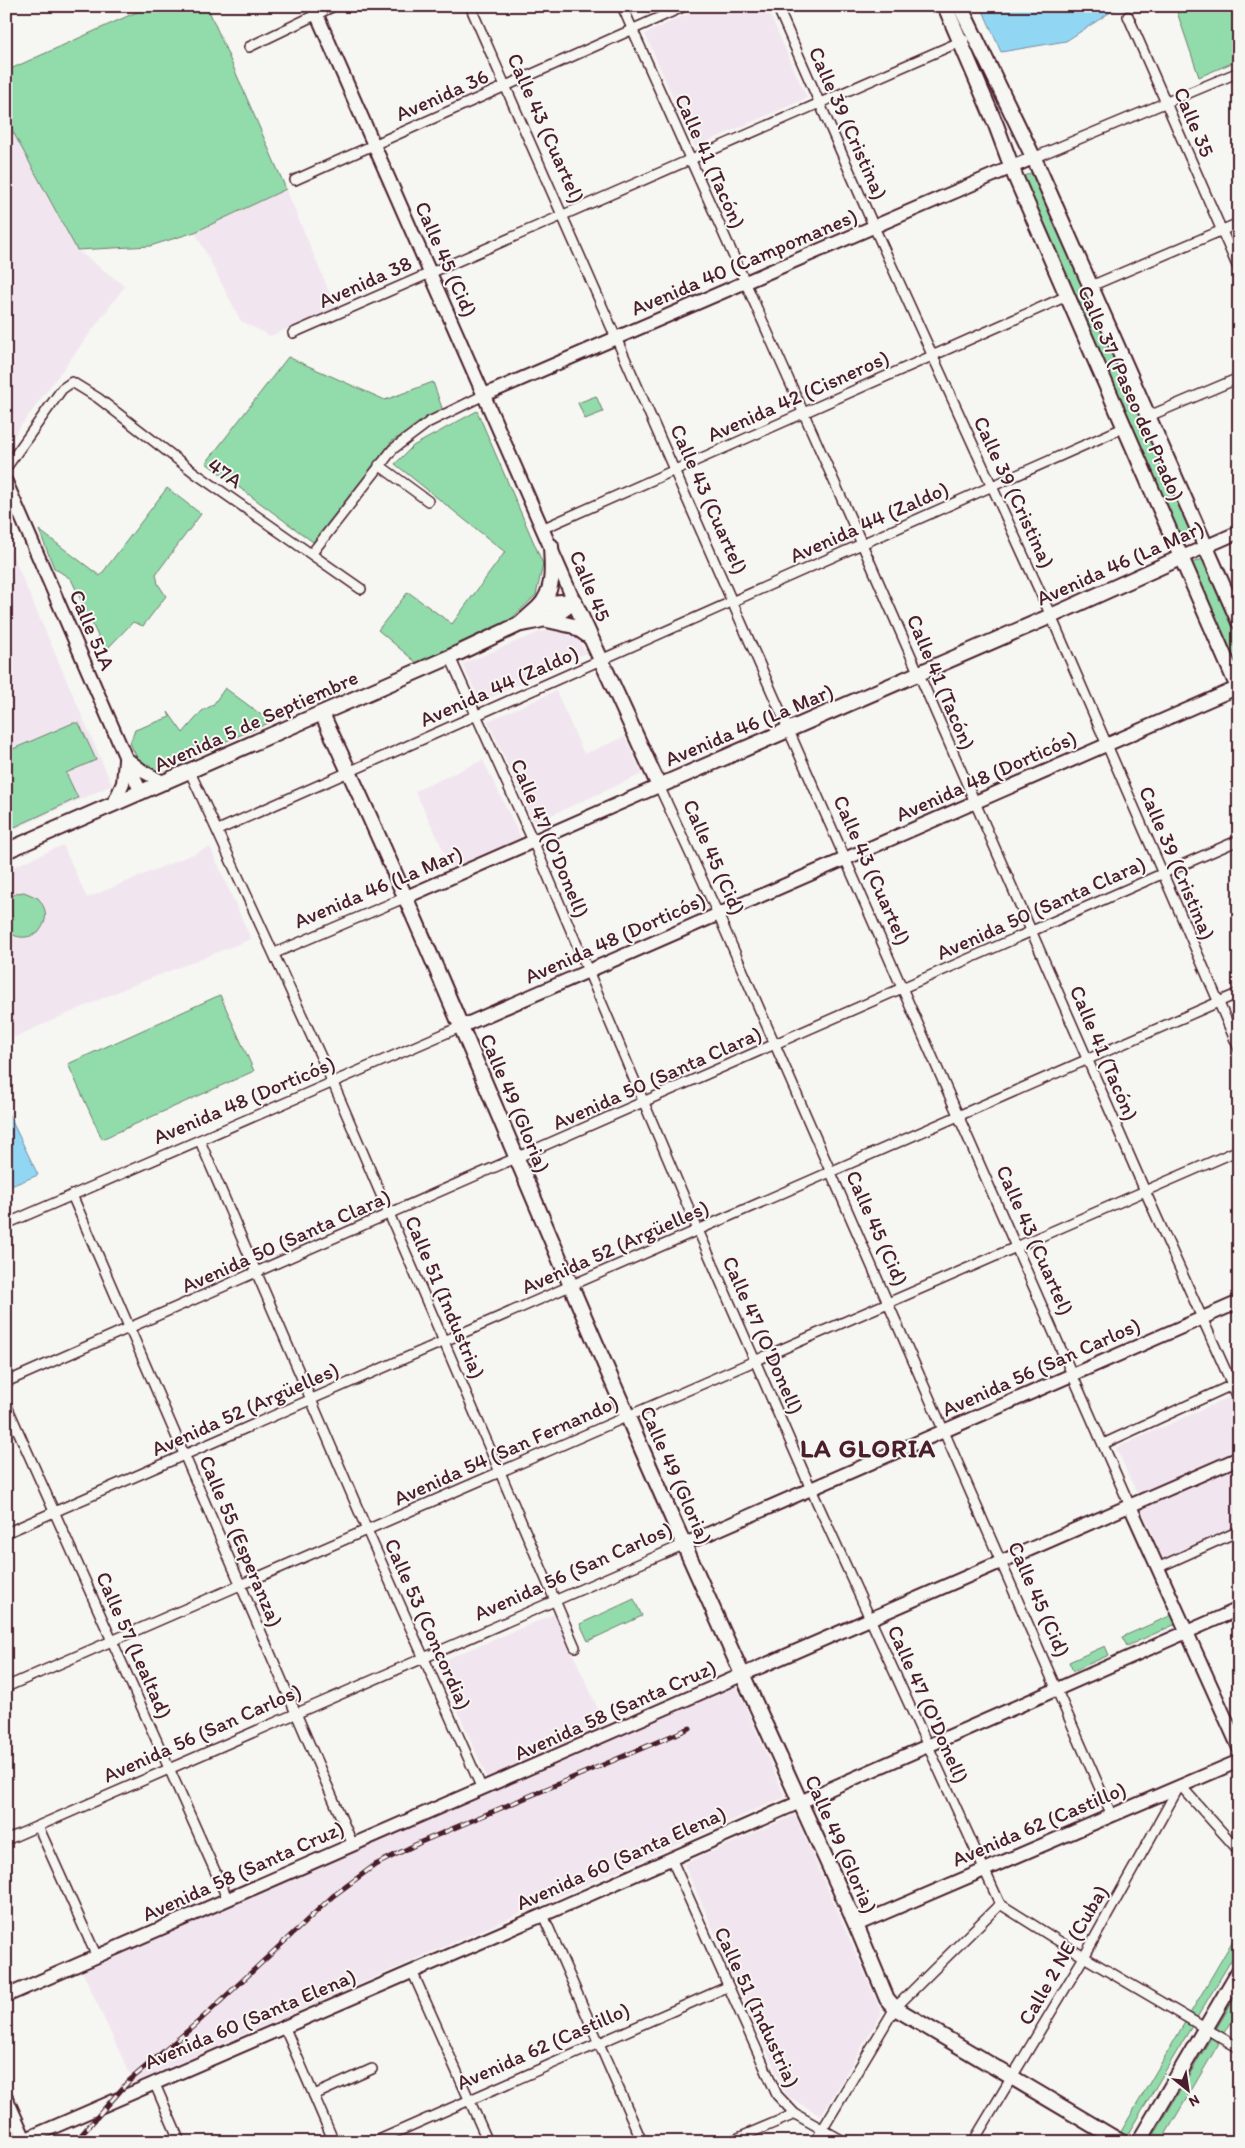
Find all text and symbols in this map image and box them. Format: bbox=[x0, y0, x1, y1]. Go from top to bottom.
street label: Calle 39 (Cristina) bbox=[804, 43, 893, 203]
street label: Calle 43 (Cuartel) bbox=[502, 49, 591, 206]
street label: Avenida 36 bbox=[391, 63, 492, 126]
street label: Calle 35 bbox=[1169, 83, 1220, 161]
street label: Calle 41 (Tacón) bbox=[670, 90, 751, 232]
street label: Calle 45 (Cid) bbox=[410, 197, 483, 320]
street label: Avenida 40 (Campomanes) bbox=[627, 202, 861, 321]
street label: Avenida 38 bbox=[314, 250, 415, 313]
street label: Calle 37 (Paseo del Prado) bbox=[1073, 281, 1190, 504]
street label: Avenida 42 (Cisneros) bbox=[703, 344, 893, 447]
street label: Calle 39 (Cristina) bbox=[968, 412, 1060, 572]
street label: Calle 43 (Cuartel) bbox=[665, 420, 754, 577]
street label: 47A bbox=[203, 452, 248, 494]
street label: Avenida 44 (Zaldo) bbox=[786, 475, 952, 568]
street label: Avenida 46 (La Mar) bbox=[1032, 514, 1207, 611]
street label: Calle 45 bbox=[564, 547, 617, 625]
street label: Calle 51A bbox=[64, 586, 121, 674]
street label: Calle 41 (Tacón) bbox=[902, 611, 981, 753]
street label: Avenida 44 (Zaldo) bbox=[416, 639, 582, 732]
street label: Avenida 5 de Septiembre bbox=[150, 664, 362, 777]
street label: Avenida 46 (La Mar) bbox=[661, 678, 837, 771]
street label: Avenida 48 (Dorticós) bbox=[892, 724, 1080, 827]
street label: Calle 47 (O'Donell) bbox=[506, 755, 595, 921]
street label: Calle 39 (Cristina) bbox=[1134, 782, 1221, 943]
street label: Calle 43 (Cuartel) bbox=[828, 791, 917, 948]
street label: Calle 45 (Cid) bbox=[678, 795, 751, 918]
street label: Avenida 46 (La Mar) bbox=[290, 840, 466, 933]
street label: Avenida 50 (Santa Clara) bbox=[932, 850, 1149, 965]
street label: Avenida 48 (Dorticós) bbox=[521, 886, 709, 989]
street label: Calle 41 (Tacón) bbox=[1065, 982, 1144, 1124]
street label: Avenida 50 (Santa Clara) bbox=[548, 1020, 765, 1135]
street label: Calle 49 (Gloria) bbox=[475, 1030, 556, 1176]
street label: Avenida 48 (Dorticós) bbox=[149, 1050, 339, 1149]
street label: Calle 43 (Cuartel) bbox=[991, 1161, 1080, 1318]
street label: Calle 45 (Cid) bbox=[841, 1166, 914, 1289]
street label: Avenida 50 (Santa Clara) bbox=[177, 1183, 394, 1298]
street label: Avenida 52 (Argüelles) bbox=[517, 1194, 712, 1299]
street label: Calle 51 (Industria) bbox=[400, 1212, 491, 1382]
street label: Calle 47 (O'Donell) bbox=[717, 1252, 809, 1418]
street label: Avenida 56 (San Carlos) bbox=[938, 1312, 1144, 1422]
street label: Avenida 52 (Argüelles) bbox=[147, 1356, 342, 1461]
street label: Avenida 54 (San Fernando) bbox=[390, 1389, 622, 1510]
street label: Calle 49 (Gloria) bbox=[635, 1402, 718, 1548]
district label: LA GLORIA bbox=[800, 1432, 936, 1464]
street label: Calle 55 (Esperanza) bbox=[194, 1451, 289, 1630]
street label: Avenida 56 (San Carlos) bbox=[470, 1516, 676, 1626]
street label: Calle 53 (Concordia) bbox=[380, 1534, 477, 1713]
street label: Calle 45 (Cid) bbox=[1003, 1537, 1076, 1660]
street label: Calle 57 (Lealtad) bbox=[91, 1568, 178, 1722]
street label: Calle 47 (O'Donell) bbox=[882, 1621, 974, 1787]
street label: Avenida 58 (Santa Cruz) bbox=[510, 1654, 720, 1765]
street label: Avenida 56 (San Carlos) bbox=[99, 1678, 305, 1788]
street label: Calle 49 (Gloria) bbox=[800, 1771, 883, 1917]
street label: Avenida 62 (Castillo) bbox=[948, 1776, 1130, 1872]
street label: Avenida 60 (Santa Elena) bbox=[512, 1800, 730, 1915]
street label: Avenida 58 (Santa Cruz) bbox=[138, 1815, 348, 1926]
street label: Calle 2 NE (Cuba) bbox=[1012, 1880, 1113, 2029]
street label: Calle 51 (Industria) bbox=[709, 1923, 806, 2091]
street label: Avenida 60 (Santa Elena) bbox=[140, 1963, 359, 2074]
street label: Avenida 62 (Castillo) bbox=[452, 1996, 633, 2095]
north arrow bbox=[1162, 2066, 1212, 2116]
text: N bbox=[1186, 2091, 1203, 2111]

